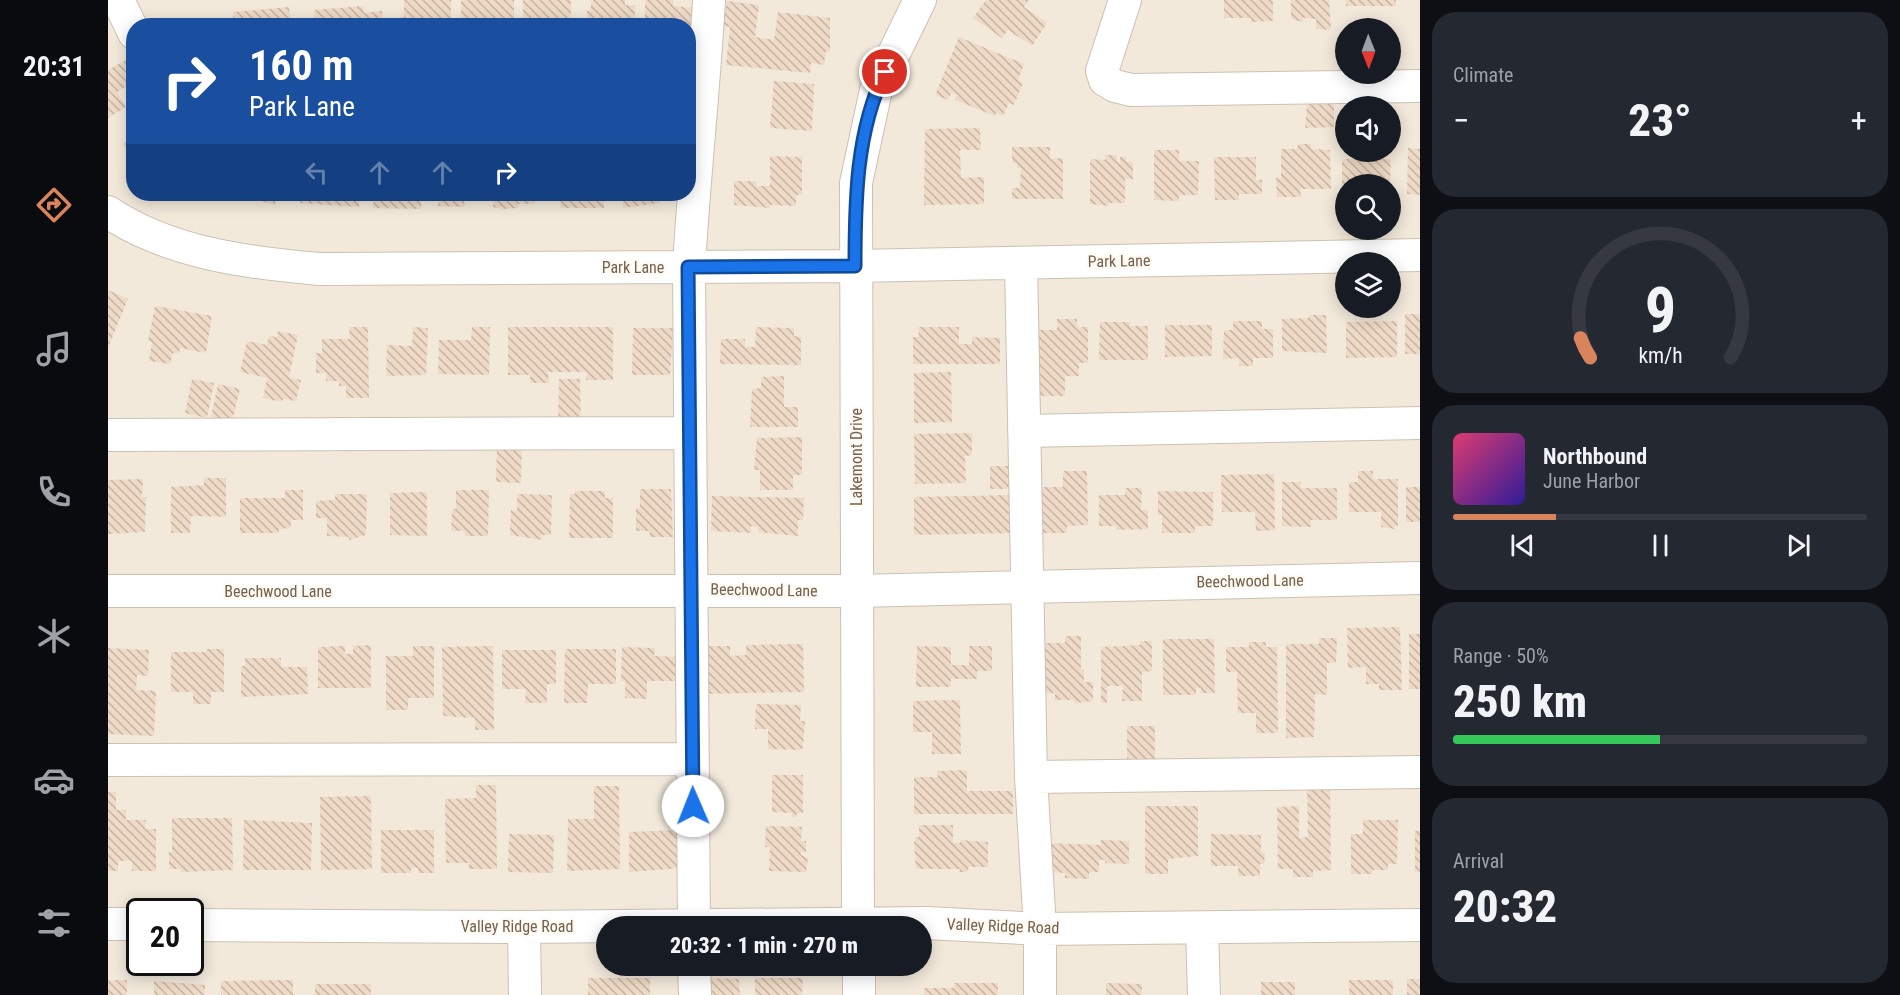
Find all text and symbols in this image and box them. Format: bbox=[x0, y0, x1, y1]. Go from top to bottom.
north arrow bbox=[1335, 18, 1401, 84]
map controls bbox=[1335, 18, 1401, 318]
text: 160 m bbox=[249, 41, 354, 90]
icon: right bbox=[150, 42, 228, 120]
pin bbox=[859, 46, 910, 97]
text: 20:31 bbox=[23, 51, 85, 83]
icon: arrive bbox=[868, 55, 901, 88]
text: Climate bbox=[1453, 63, 1513, 87]
text: Park Lane bbox=[249, 91, 355, 123]
text: 23° bbox=[1628, 94, 1692, 147]
button: sound bbox=[1335, 96, 1401, 162]
text: − bbox=[1453, 101, 1470, 140]
text: + bbox=[1851, 101, 1867, 140]
icon: left bbox=[300, 156, 333, 189]
icon: ahead bbox=[363, 156, 396, 189]
icon: ahead bbox=[426, 156, 459, 189]
icon: right bbox=[489, 156, 522, 189]
button: search bbox=[1335, 174, 1401, 240]
icon: directions bbox=[33, 184, 75, 226]
street label: Park Lane bbox=[1087, 251, 1151, 271]
button: layers bbox=[1335, 252, 1401, 318]
street label: Park Lane bbox=[602, 258, 664, 277]
text: 9 bbox=[1644, 274, 1676, 347]
icon: music bbox=[33, 328, 75, 370]
text: km/h bbox=[1638, 343, 1682, 368]
street label: Lakemont Drive bbox=[847, 408, 866, 506]
text: Northbound bbox=[1543, 444, 1647, 469]
text: June Harbor bbox=[1543, 469, 1640, 493]
icon: phone bbox=[33, 471, 75, 513]
icon: previous bbox=[1506, 529, 1539, 562]
icon: pause bbox=[1644, 529, 1677, 562]
icon: next bbox=[1782, 529, 1815, 562]
street label: Beechwood Lane bbox=[1196, 571, 1304, 591]
street label: Beechwood Lane bbox=[710, 580, 818, 600]
street label: Beechwood Lane bbox=[224, 582, 332, 601]
icon: climate bbox=[33, 615, 75, 657]
text: Range · 50% bbox=[1453, 644, 1549, 668]
text: 250 km bbox=[1453, 675, 1587, 728]
icon: car bbox=[33, 759, 75, 801]
position arrow bbox=[661, 774, 725, 838]
text: Arrival bbox=[1453, 849, 1504, 873]
text: 20:32 bbox=[1453, 880, 1557, 933]
speed limit sign: 20 bbox=[126, 898, 204, 976]
icon: filters bbox=[33, 902, 75, 944]
street label: Valley Ridge Road bbox=[946, 915, 1060, 937]
street label: Valley Ridge Road bbox=[461, 917, 573, 936]
text: 20:32 · 1 min · 270 m bbox=[670, 933, 858, 958]

